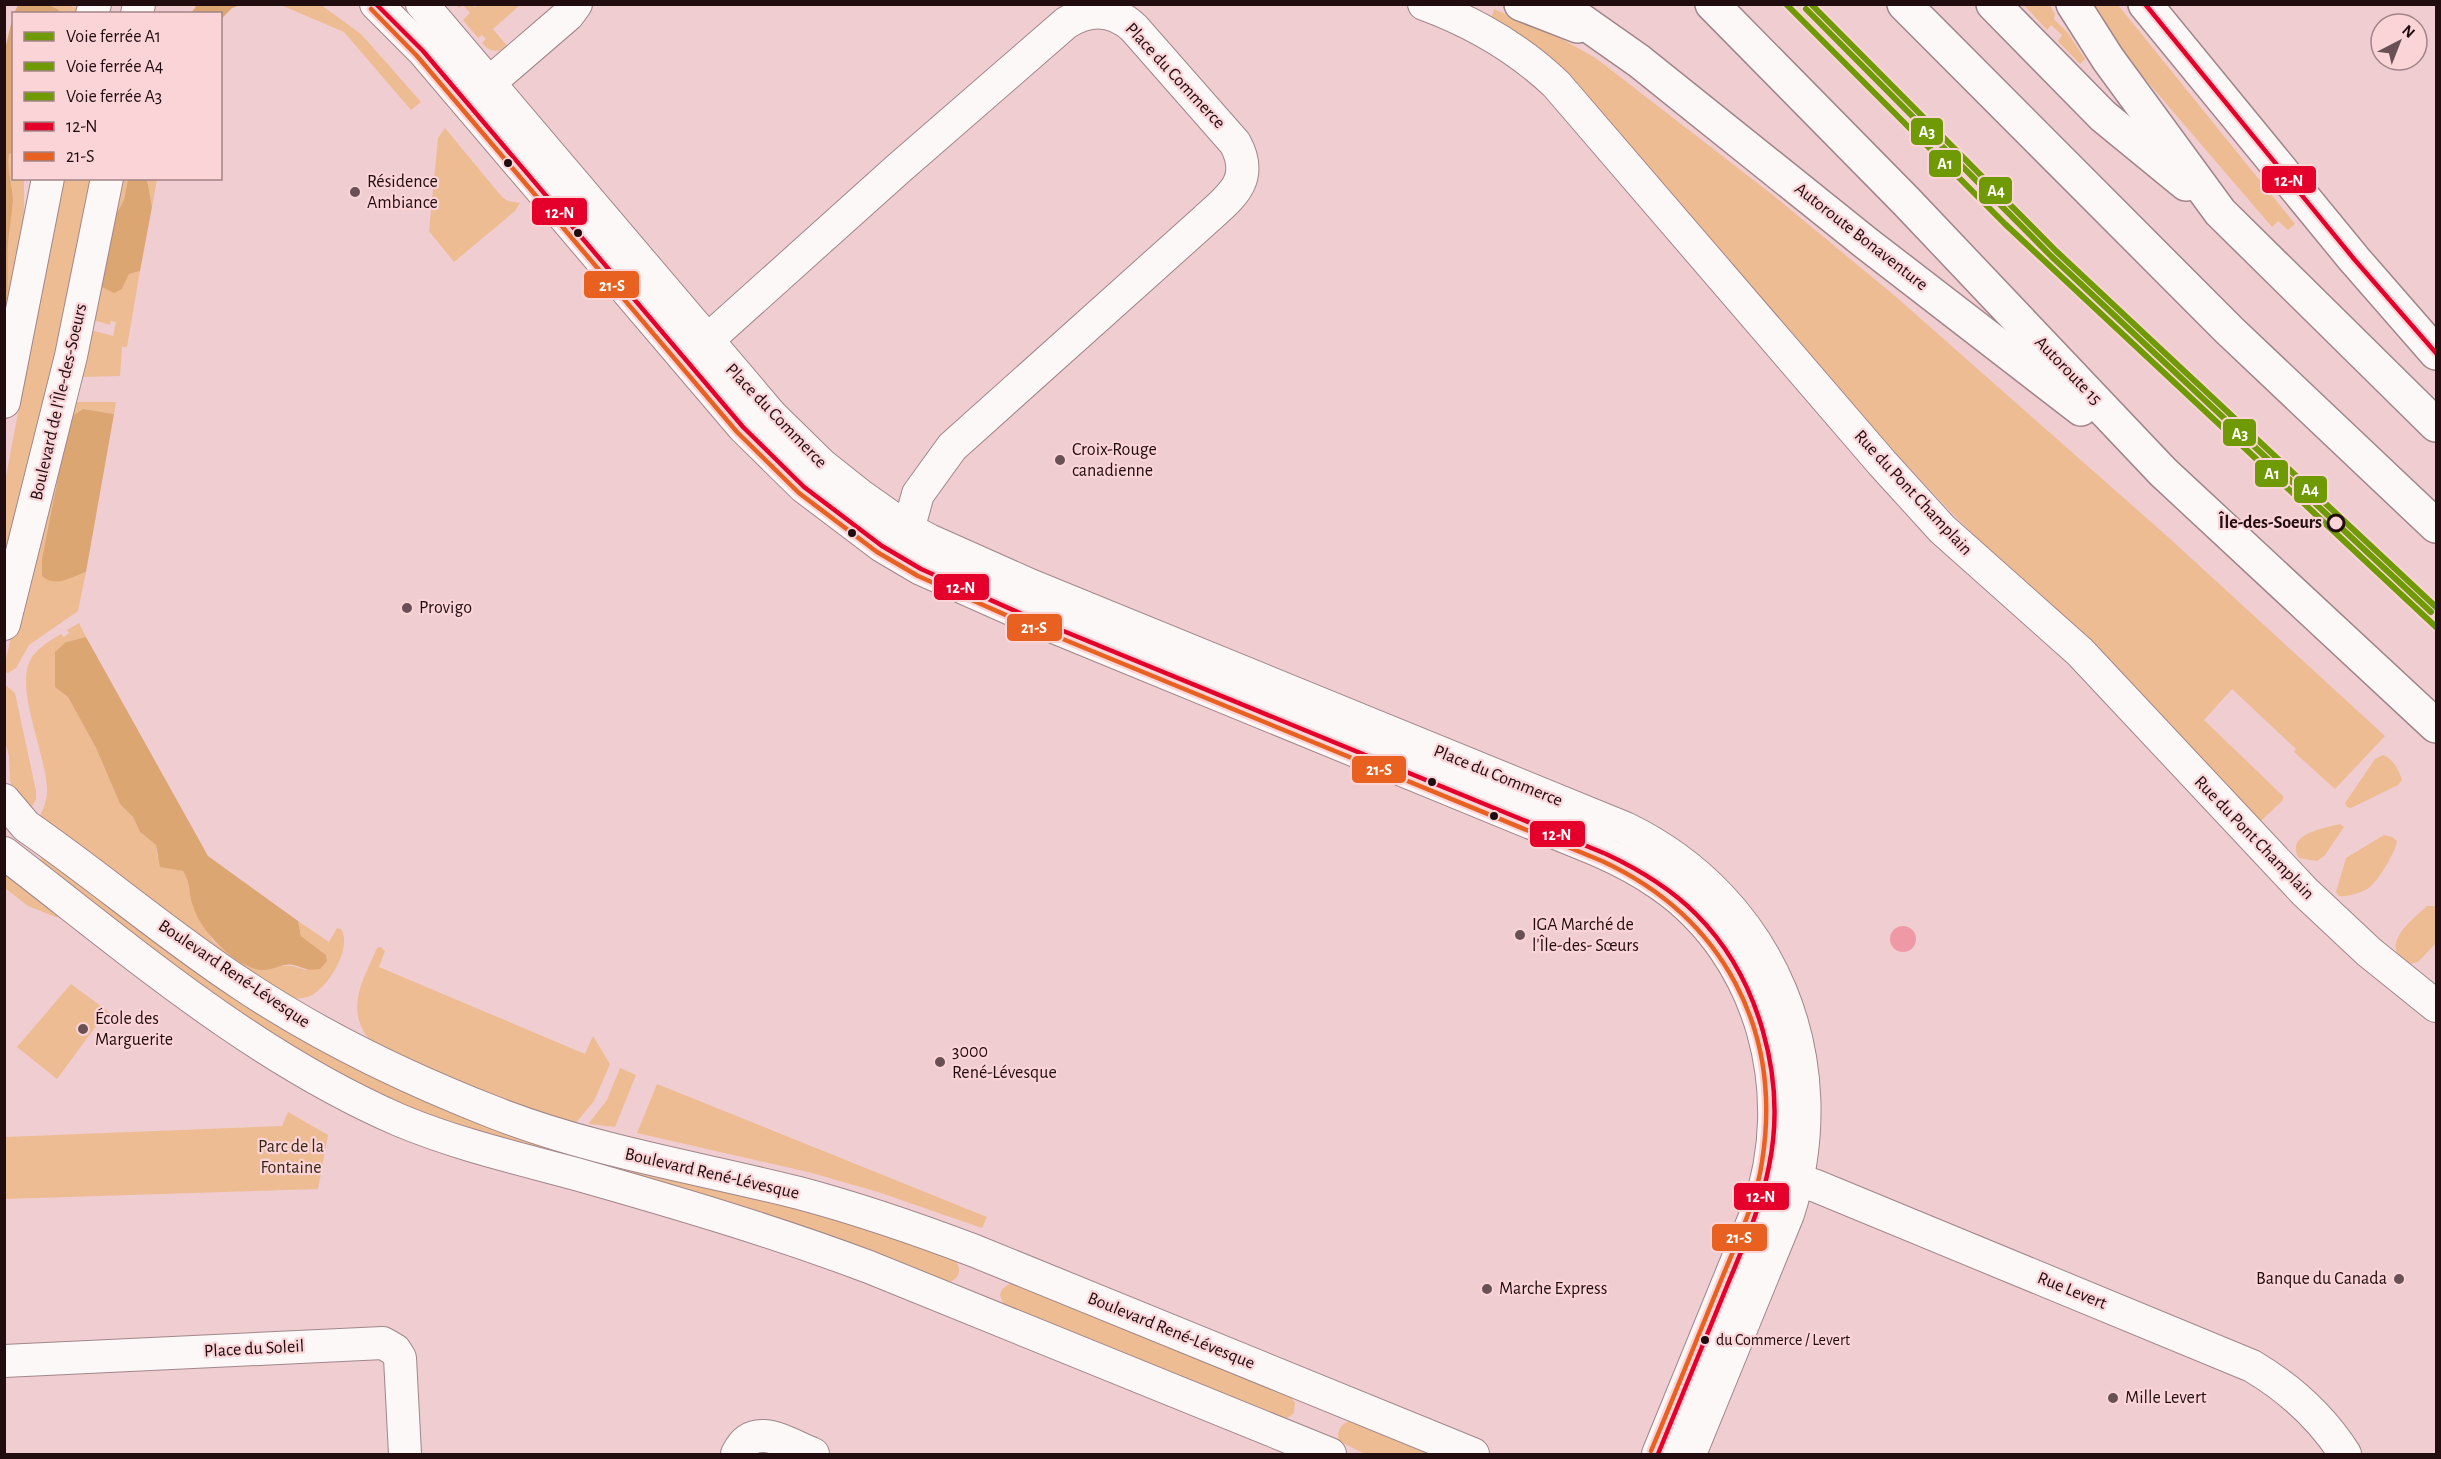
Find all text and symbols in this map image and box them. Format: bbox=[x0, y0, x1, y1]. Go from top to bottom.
legend bbox=[12, 12, 222, 180]
north arrow bbox=[2369, 12, 2429, 72]
street label: Place du Commerce bbox=[1122, 20, 1228, 132]
text: N bbox=[2399, 22, 2418, 41]
text: Voie ferrée A1 bbox=[66, 28, 161, 46]
text: Voie ferrée A4 bbox=[66, 58, 164, 76]
text: Voie ferrée A3 bbox=[66, 88, 162, 106]
line badge: A3 bbox=[1910, 117, 1944, 146]
text: 12-N bbox=[66, 118, 98, 136]
text: A3 bbox=[1919, 124, 1935, 140]
text: 21-S bbox=[66, 148, 94, 166]
line badge: A1 bbox=[1928, 149, 1962, 178]
text: A1 bbox=[1937, 156, 1953, 172]
unlabelled marker bbox=[502, 157, 514, 169]
line badge: 12-N bbox=[2261, 165, 2317, 194]
place label: Résidence Ambiance bbox=[367, 173, 438, 212]
text: 12-N bbox=[2275, 173, 2303, 189]
line badge: A4 bbox=[1978, 176, 2013, 205]
street label: Autoroute Bonaventure bbox=[1791, 180, 1931, 294]
text: A4 bbox=[1987, 183, 2005, 199]
marker: Résidence Ambiance bbox=[348, 185, 362, 199]
line badge: 12-N bbox=[531, 197, 588, 226]
text: 12-N bbox=[546, 205, 574, 221]
unlabelled marker bbox=[572, 227, 584, 239]
line badge: 21-S bbox=[583, 270, 640, 299]
text: 21-S bbox=[599, 278, 625, 294]
street label: Boulevard de l'Île-des-Soeurs bbox=[25, 301, 90, 502]
street label: Autoroute 15 bbox=[2031, 333, 2105, 409]
street label: Place du Commerce bbox=[722, 360, 830, 472]
line badge: A3 bbox=[2222, 418, 2257, 447]
text: A3 bbox=[2232, 426, 2248, 442]
street label: Rue du Pont Champlain bbox=[1851, 427, 1975, 559]
place label: Croix-Rouge canadienne bbox=[1072, 441, 1157, 480]
marker: Croix-Rouge canadienne bbox=[1053, 453, 1067, 467]
line badge: A1 bbox=[2254, 459, 2289, 488]
text: A1 bbox=[2264, 466, 2280, 482]
line badge: A4 bbox=[2293, 475, 2328, 504]
text: A4 bbox=[2301, 482, 2319, 498]
place label: Île-des-Soeurs bbox=[2219, 511, 2322, 532]
marker: Île-des-Soeurs bbox=[2327, 514, 2345, 532]
unlabelled marker bbox=[846, 527, 858, 539]
line badge: 12-N bbox=[933, 573, 990, 601]
text: 12-N bbox=[947, 580, 975, 596]
place label: Provigo bbox=[419, 599, 472, 617]
marker: Provigo bbox=[400, 601, 414, 615]
line badge: 21-S bbox=[1006, 613, 1063, 642]
text: 21-S bbox=[1021, 620, 1047, 636]
street label: Place du Commerce bbox=[1431, 742, 1565, 810]
line badge: 21-S bbox=[1351, 755, 1407, 784]
text: 21-S bbox=[1366, 762, 1392, 778]
street label: Rue du Pont Champlain bbox=[2191, 773, 2317, 903]
unlabelled marker bbox=[1426, 776, 1438, 788]
unlabelled marker bbox=[1488, 810, 1500, 822]
line badge: 12-N bbox=[1529, 820, 1586, 848]
text: 12-N bbox=[1543, 827, 1571, 843]
place label: IGA Marché de l'Île-des- Sœurs bbox=[1532, 916, 1639, 955]
street label: Boulevard René-Lévesque bbox=[155, 917, 313, 1031]
marker: IGA Marché de l'Île-des- Sœurs bbox=[1513, 928, 1527, 942]
place label: École des Marguerite bbox=[95, 1007, 173, 1049]
marker: École des Marguerite bbox=[76, 1022, 90, 1036]
place label: 3000 René-Lévesque bbox=[952, 1043, 1057, 1082]
marker: 3000 René-Lévesque bbox=[933, 1055, 947, 1069]
park label: Parc de la Fontaine bbox=[258, 1138, 324, 1177]
street label: Boulevard René-Lévesque bbox=[623, 1145, 801, 1203]
line badge: 12-N bbox=[1733, 1182, 1790, 1211]
text: 12-N bbox=[1747, 1189, 1775, 1205]
line badge: 21-S bbox=[1711, 1223, 1768, 1252]
text: 21-S bbox=[1726, 1230, 1752, 1246]
street label: Rue Levert bbox=[2035, 1269, 2109, 1313]
place label: Banque du Canada bbox=[2256, 1270, 2387, 1288]
marker: Banque du Canada bbox=[2392, 1272, 2406, 1286]
place label: Marche Express bbox=[1499, 1280, 1607, 1298]
marker: Marche Express bbox=[1480, 1282, 1494, 1296]
street label: Boulevard René-Lévesque bbox=[1085, 1289, 1257, 1373]
place label: du Commerce / Levert bbox=[1716, 1332, 1850, 1348]
marker: du Commerce / Levert bbox=[1699, 1334, 1711, 1346]
street label: Place du Soleil bbox=[203, 1337, 305, 1361]
place label: Mille Levert bbox=[2125, 1389, 2207, 1407]
marker: Mille Levert bbox=[2106, 1391, 2120, 1405]

